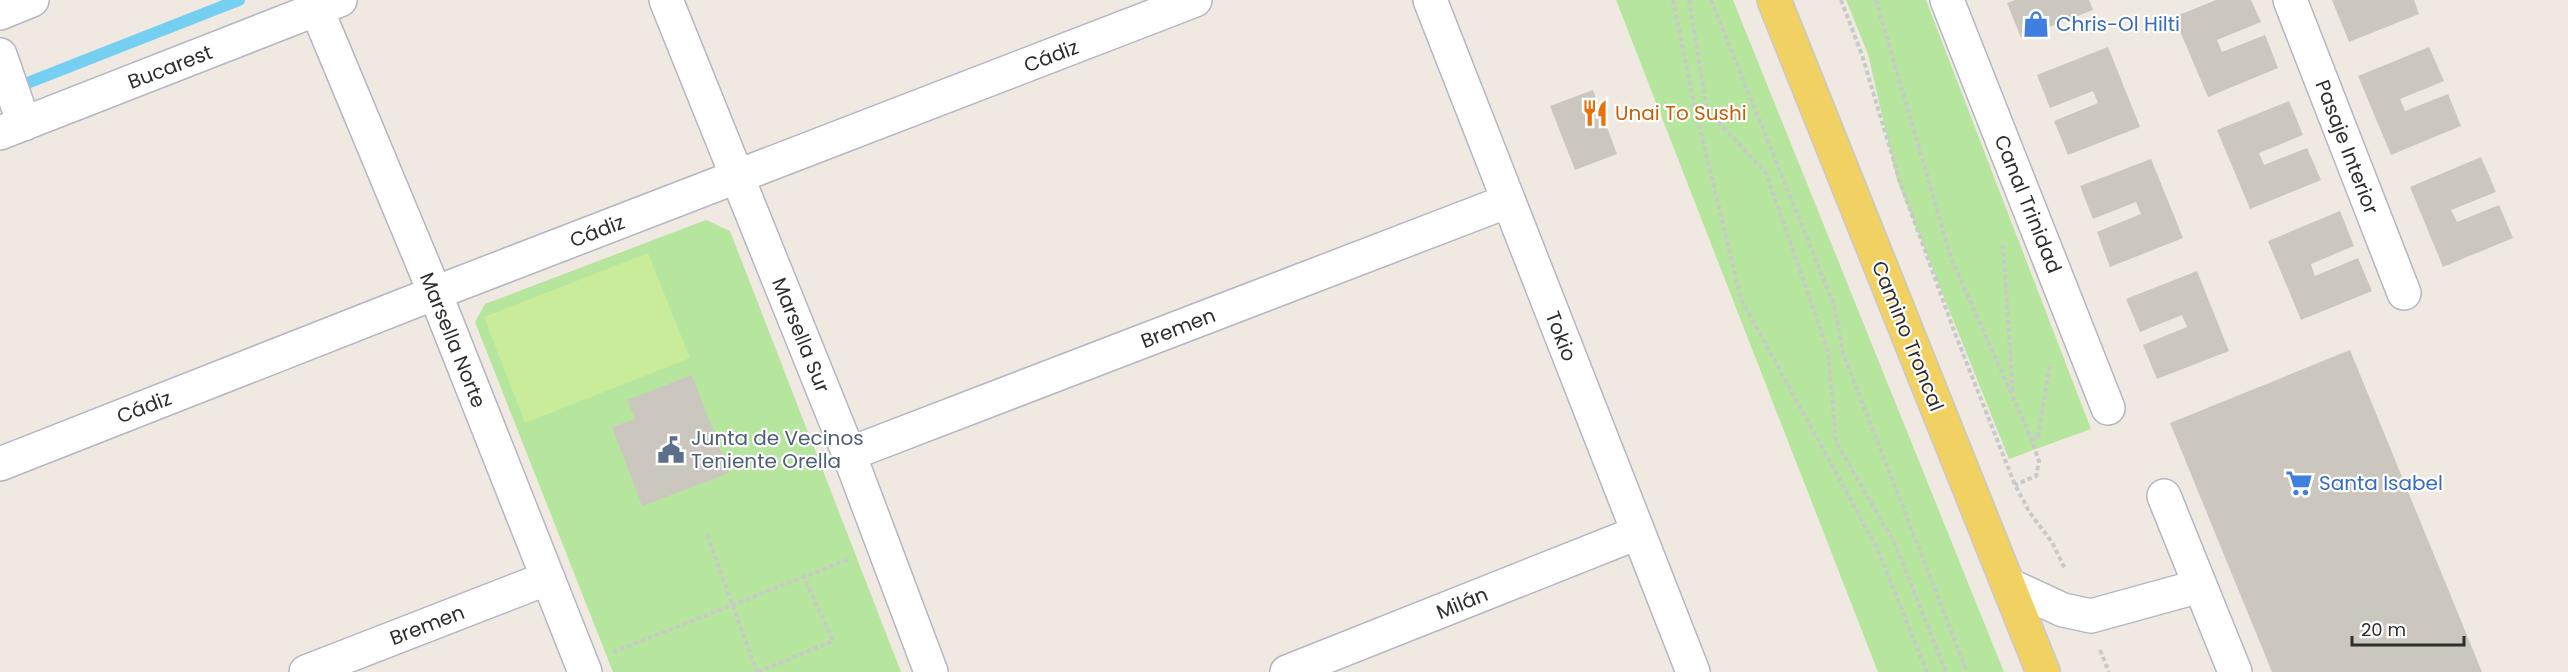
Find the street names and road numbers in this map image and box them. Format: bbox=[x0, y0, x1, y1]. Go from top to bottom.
street label: Cádiz bbox=[1020, 33, 1082, 79]
street label: Bucarest bbox=[124, 38, 216, 96]
street label: Pasaje Interior bbox=[2309, 76, 2385, 218]
street label: Canal Trinidad bbox=[1987, 131, 2069, 277]
street label: Cádiz bbox=[566, 208, 628, 254]
street label: Camino Troncal bbox=[1865, 257, 1951, 415]
street label: Marsella Norte bbox=[413, 268, 493, 412]
street label: Marsella Sur bbox=[765, 273, 837, 397]
street label: Bremen bbox=[1137, 301, 1219, 355]
street label: Tokio bbox=[1539, 307, 1583, 365]
street label: Cádiz bbox=[113, 384, 175, 430]
street label: Milán bbox=[1432, 580, 1492, 626]
street label: Bremen bbox=[386, 598, 468, 652]

